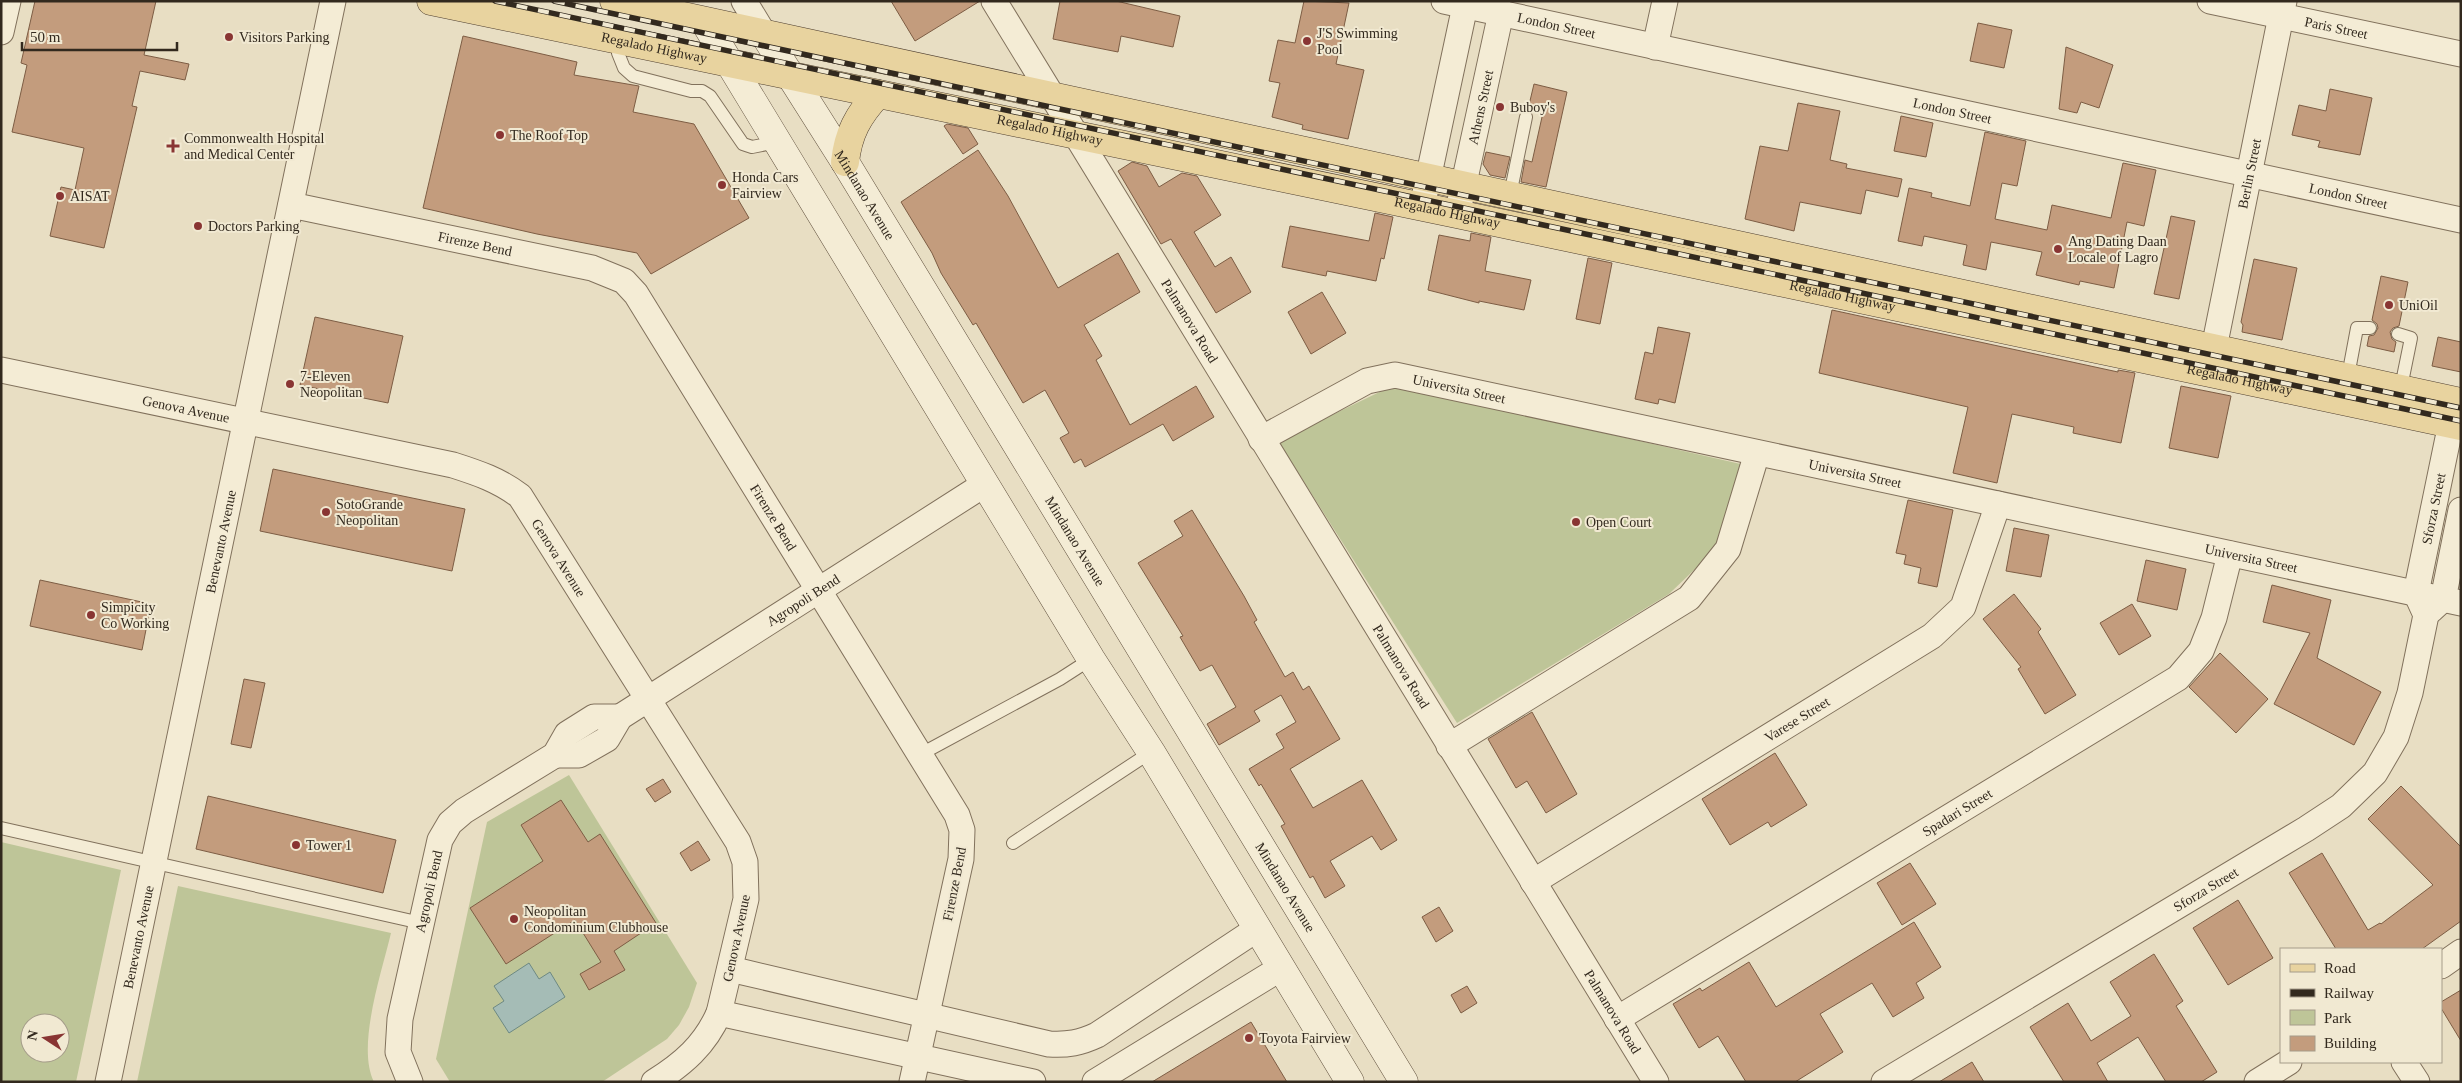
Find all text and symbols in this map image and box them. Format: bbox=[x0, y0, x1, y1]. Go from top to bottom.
street label: London Street bbox=[1516, 10, 1597, 41]
street label: Paris Street bbox=[2303, 14, 2369, 42]
scale bar bbox=[22, 20, 178, 52]
place label: J'S Swimming Pool bbox=[1317, 26, 1398, 57]
text: 50 m bbox=[30, 29, 61, 45]
place label: Visitors Parking bbox=[239, 30, 330, 45]
street label: Regalado Highway bbox=[600, 30, 708, 66]
marker: Visitors Parking bbox=[223, 31, 235, 43]
marker: J'S Swimming Pool bbox=[1301, 35, 1313, 47]
street label: Athens Street bbox=[1466, 69, 1496, 146]
street label: London Street bbox=[1912, 95, 1993, 127]
place label: Buboy's bbox=[1510, 100, 1555, 115]
marker: Buboy's bbox=[1494, 101, 1506, 113]
street label: Regalado Highway bbox=[995, 112, 1104, 148]
place label: The Roof Top bbox=[510, 128, 588, 143]
marker: The Roof Top bbox=[494, 129, 506, 141]
place label: Commonwealth Hospital and Medical Center bbox=[184, 131, 324, 162]
street label: Berlin Street bbox=[2235, 137, 2264, 210]
marker: Commonwealth Hospital and Medical Center bbox=[166, 139, 180, 153]
street label: Mindanao Avenue bbox=[832, 148, 897, 243]
place label: Honda Cars Fairview bbox=[732, 170, 799, 201]
marker: Honda Cars Fairview bbox=[716, 179, 728, 191]
street label: London Street bbox=[2308, 180, 2389, 212]
place label: AISAT bbox=[70, 189, 110, 204]
marker: AISAT bbox=[54, 190, 66, 202]
street label: Regalado Highway bbox=[1393, 194, 1501, 231]
place label: Doctors Parking bbox=[208, 219, 299, 234]
marker: Doctors Parking bbox=[192, 220, 204, 232]
street label: Firenze Bend bbox=[437, 229, 513, 259]
place label: Ang Dating Daan Locale of Lagro bbox=[2068, 234, 2167, 265]
marker: Ang Dating Daan Locale of Lagro bbox=[2052, 243, 2064, 255]
street label: Palmanova Road bbox=[1158, 277, 1221, 366]
street label: Regalado Highway bbox=[1788, 277, 1897, 314]
place label: UniOil bbox=[2399, 298, 2438, 313]
marker: UniOil bbox=[2383, 299, 2395, 311]
street label: Regalado Highway bbox=[2185, 361, 2294, 398]
place label: 7-Eleven Neopolitan bbox=[300, 369, 362, 400]
street label: Universita Street bbox=[1411, 372, 1507, 406]
marker: 7-Eleven Neopolitan bbox=[284, 378, 296, 390]
street label: Genova Avenue bbox=[141, 393, 231, 426]
street label: Universita Street bbox=[1807, 457, 1903, 491]
street label: Sforza Street bbox=[2419, 472, 2449, 546]
street label: Firenze Bend bbox=[747, 482, 799, 553]
street label: Benevanto Avenue bbox=[203, 489, 239, 595]
street label: Mindanao Avenue bbox=[1042, 494, 1108, 589]
place label: SotoGrande Neopolitan bbox=[336, 497, 403, 528]
marker: SotoGrande Neopolitan bbox=[320, 506, 332, 518]
place label: Open Court bbox=[1586, 515, 1652, 530]
street label: Genova Avenue bbox=[528, 516, 588, 600]
marker: Open Court bbox=[1570, 516, 1582, 528]
street label: Universita Street bbox=[2203, 541, 2299, 576]
street label: Agropoli Bend bbox=[764, 572, 843, 629]
place label: Simpicity Co Working bbox=[101, 600, 169, 631]
marker: Simpicity Co Working bbox=[85, 609, 97, 621]
street label: Palmanova Road bbox=[1370, 622, 1432, 711]
street label: Varese Street bbox=[1762, 694, 1832, 745]
street label: Spadari Street bbox=[1920, 786, 1995, 840]
place label: Tower 1 bbox=[306, 838, 352, 853]
marker: Tower 1 bbox=[290, 839, 302, 851]
street label: Mindanao Avenue bbox=[1252, 840, 1318, 935]
street label: Firenze Bend bbox=[940, 846, 969, 922]
street label: Agropoli Bend bbox=[413, 849, 445, 934]
street label: Sforza Street bbox=[2171, 864, 2241, 915]
street label: Benevanto Avenue bbox=[121, 884, 157, 990]
street label: Genova Avenue bbox=[720, 893, 753, 983]
place label: Neopolitan Condominium Clubhouse bbox=[524, 904, 668, 935]
marker: Neopolitan Condominium Clubhouse bbox=[508, 913, 520, 925]
legend bbox=[2280, 948, 2442, 1063]
text: Road bbox=[2324, 960, 2356, 976]
street label: Palmanova Road bbox=[1581, 967, 1644, 1056]
text: Railway bbox=[2324, 985, 2374, 1001]
text: Park bbox=[2324, 1010, 2352, 1026]
north arrow bbox=[20, 1013, 70, 1063]
text: N bbox=[24, 1029, 41, 1042]
place label: Toyota Fairview bbox=[1259, 1031, 1352, 1046]
marker: Toyota Fairview bbox=[1243, 1032, 1255, 1044]
text: Building bbox=[2324, 1035, 2377, 1051]

